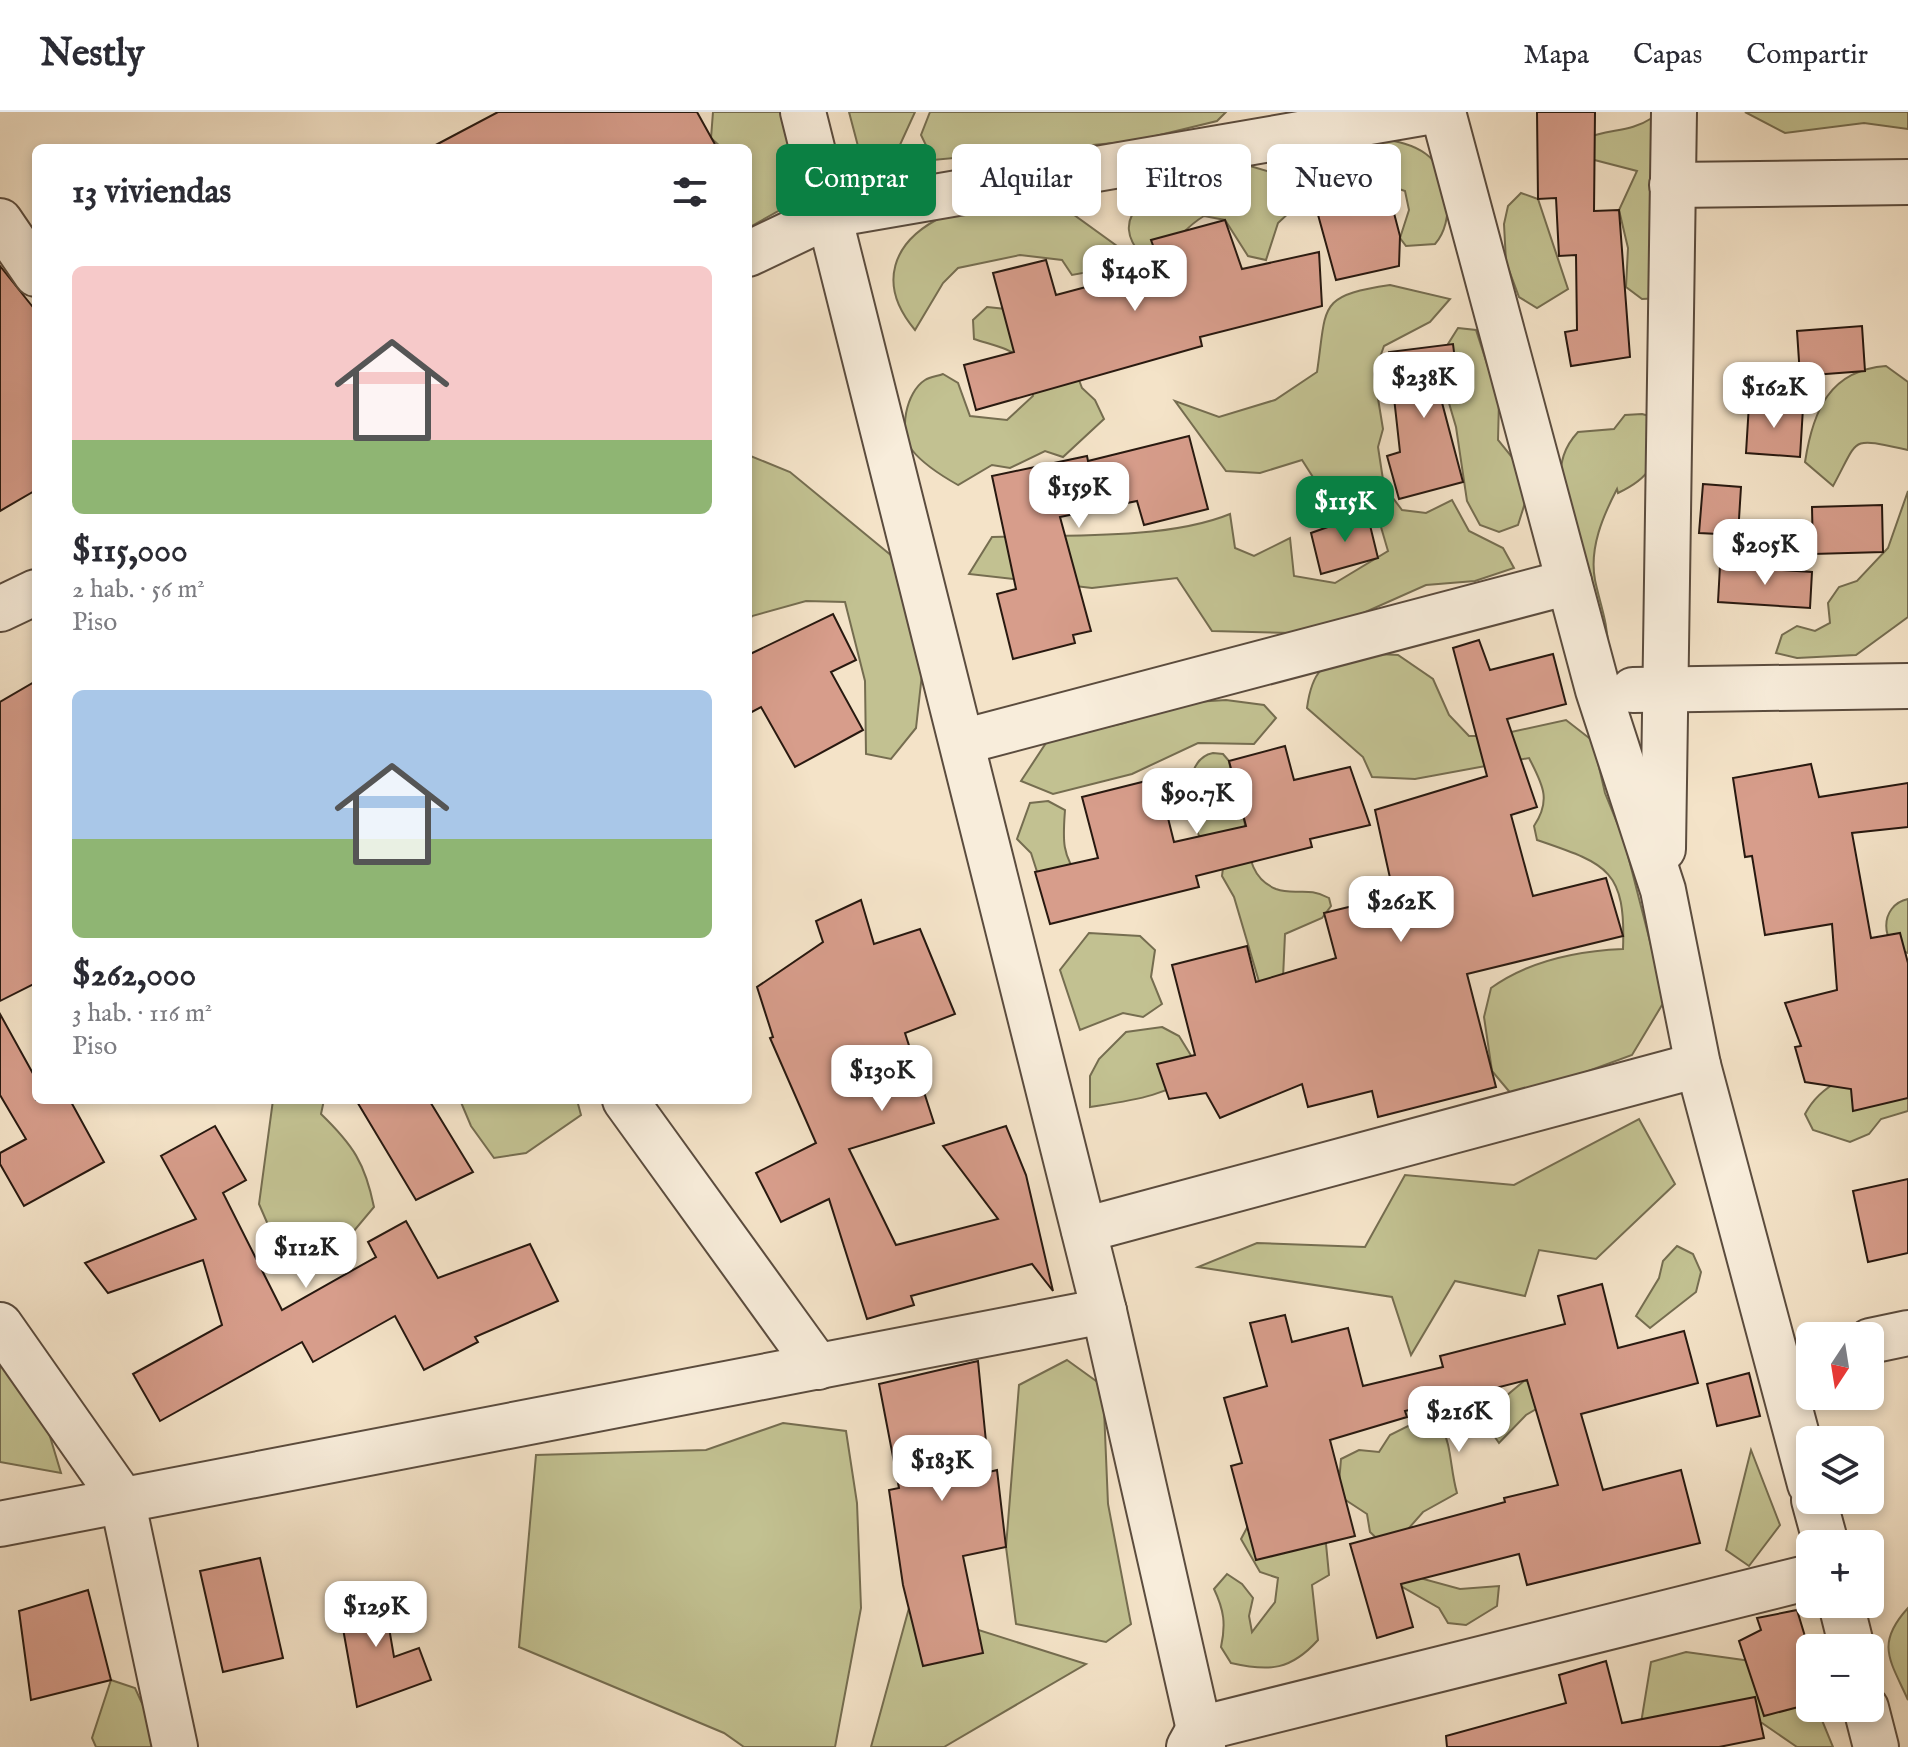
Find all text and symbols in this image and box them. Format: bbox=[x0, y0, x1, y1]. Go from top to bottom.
text: Nestly bbox=[40, 31, 144, 79]
text: Mapa bbox=[1523, 38, 1589, 73]
text: Capas bbox=[1633, 38, 1702, 73]
text: Compartir bbox=[1746, 38, 1868, 73]
chip: Comprar bbox=[776, 144, 936, 216]
chip: Alquilar bbox=[952, 144, 1101, 216]
chip: Filtros bbox=[1117, 144, 1251, 216]
chip: Nuevo bbox=[1267, 144, 1401, 216]
icon: filters bbox=[668, 170, 712, 214]
text: 13 viviendas bbox=[72, 171, 231, 214]
pin: $140K bbox=[1079, 245, 1191, 313]
text: $140K bbox=[1101, 254, 1169, 287]
icon: home bbox=[320, 318, 464, 462]
pin: $238K bbox=[1368, 352, 1480, 420]
text: $238K bbox=[1391, 361, 1457, 394]
pin: $162K bbox=[1718, 362, 1830, 430]
text: $162K bbox=[1741, 371, 1807, 404]
pin: $159K bbox=[1023, 462, 1135, 530]
text: $159K bbox=[1047, 471, 1111, 504]
pin: $115K bbox=[1289, 476, 1401, 544]
text: $115K bbox=[1314, 485, 1376, 518]
pin: $205K bbox=[1709, 519, 1821, 587]
text: $205K bbox=[1731, 528, 1799, 561]
text: $115,000 bbox=[72, 530, 188, 573]
text: 2 hab. · 56 m² bbox=[72, 573, 205, 606]
text: Piso bbox=[72, 606, 117, 639]
icon: home bbox=[320, 742, 464, 886]
pin: $90.7K bbox=[1132, 768, 1262, 836]
text: $90.7K bbox=[1160, 777, 1234, 810]
pin: $262K bbox=[1345, 876, 1457, 944]
text: $262K bbox=[1367, 885, 1435, 918]
text: $262,000 bbox=[72, 954, 196, 997]
text: 3 hab. · 116 m² bbox=[72, 997, 212, 1030]
text: Piso bbox=[72, 1030, 117, 1063]
pin: $130K bbox=[826, 1045, 938, 1113]
text: $130K bbox=[849, 1054, 915, 1087]
pin: $112K bbox=[250, 1222, 362, 1290]
text: $112K bbox=[274, 1231, 338, 1264]
north arrow bbox=[1796, 1322, 1884, 1410]
map controls bbox=[1796, 1322, 1884, 1722]
pin: $216K bbox=[1403, 1386, 1515, 1454]
text: $216K bbox=[1426, 1395, 1492, 1428]
button: layers bbox=[1796, 1426, 1884, 1514]
pin: $183K bbox=[886, 1435, 998, 1503]
text: $183K bbox=[911, 1444, 973, 1477]
button: + bbox=[1796, 1530, 1884, 1618]
pin: $129K bbox=[320, 1581, 432, 1649]
text: $129K bbox=[343, 1590, 409, 1623]
button: − bbox=[1796, 1634, 1884, 1722]

